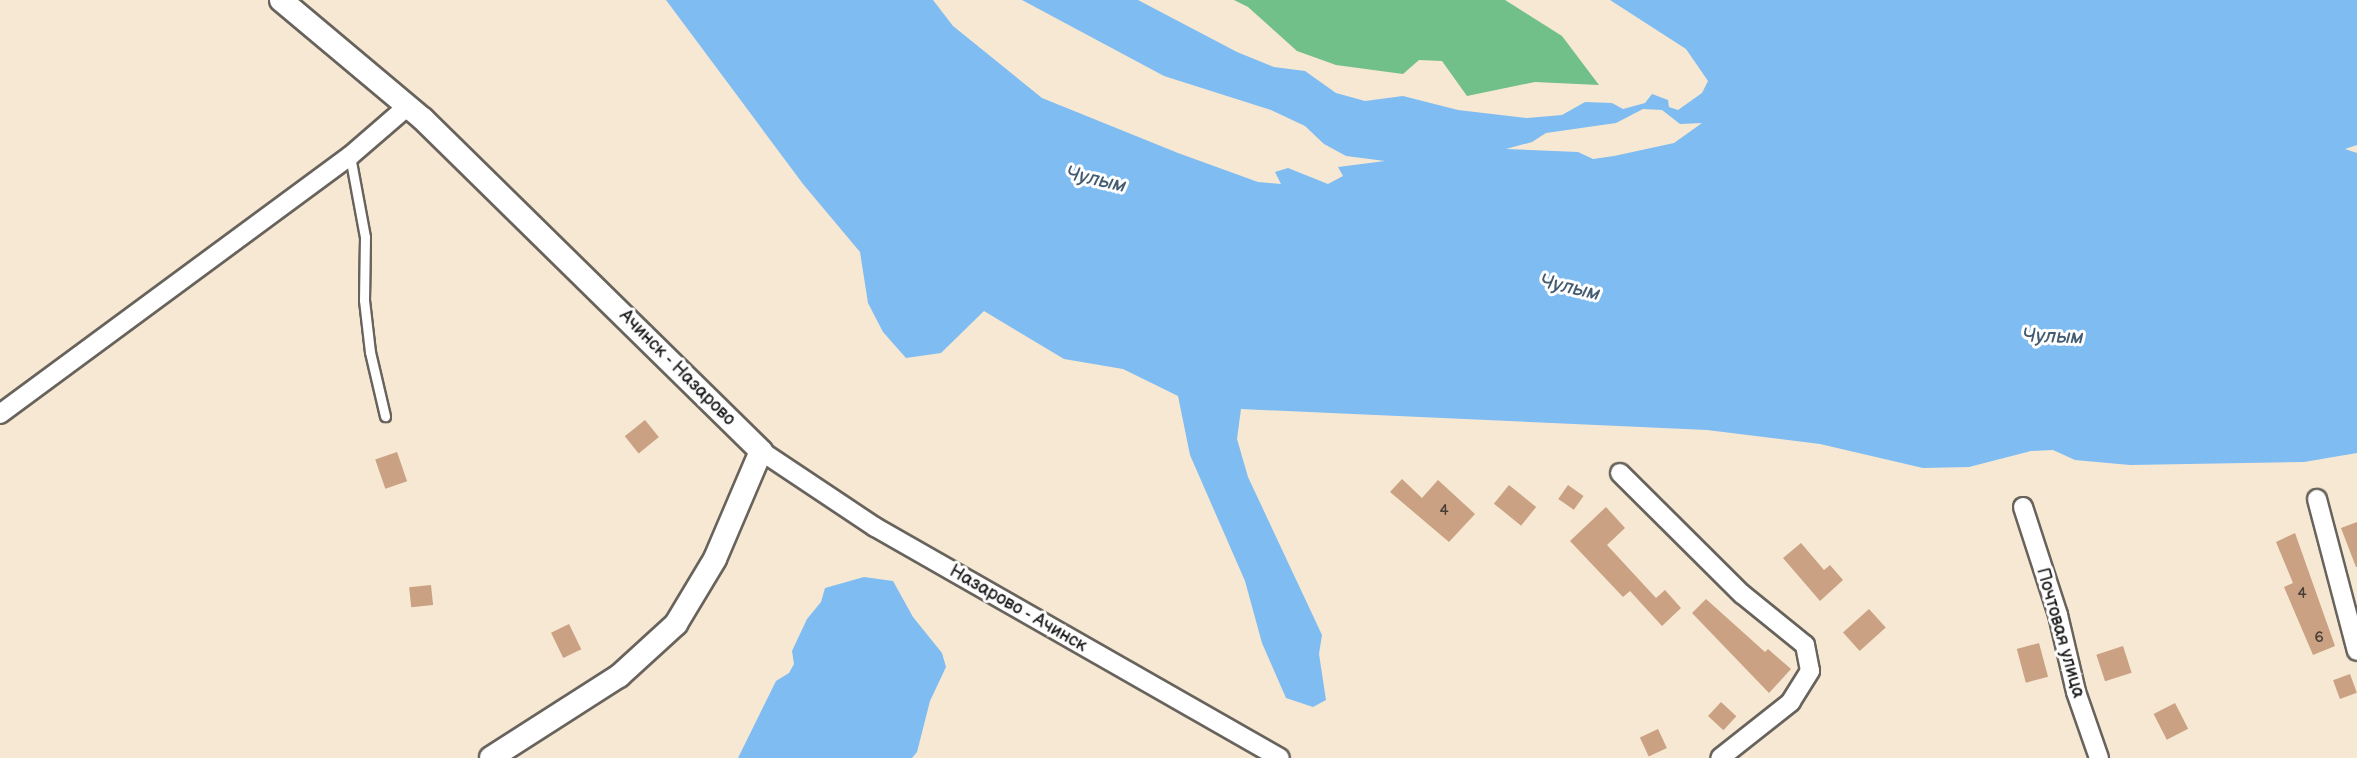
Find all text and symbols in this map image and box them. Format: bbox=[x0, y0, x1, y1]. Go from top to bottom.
water label: Чулым bbox=[1063, 161, 1129, 199]
water label: Чулым bbox=[1537, 269, 1603, 307]
street label: Ачинск - Назарово bbox=[614, 305, 740, 431]
water label: Чулым bbox=[2022, 324, 2084, 350]
house number: 4 bbox=[1439, 502, 1449, 520]
street label: Назарово - Ачинск bbox=[945, 560, 1091, 658]
street label: Почтовая улица bbox=[2031, 565, 2089, 701]
house number: 4 bbox=[2297, 585, 2307, 603]
house number: 6 bbox=[2314, 629, 2324, 647]

